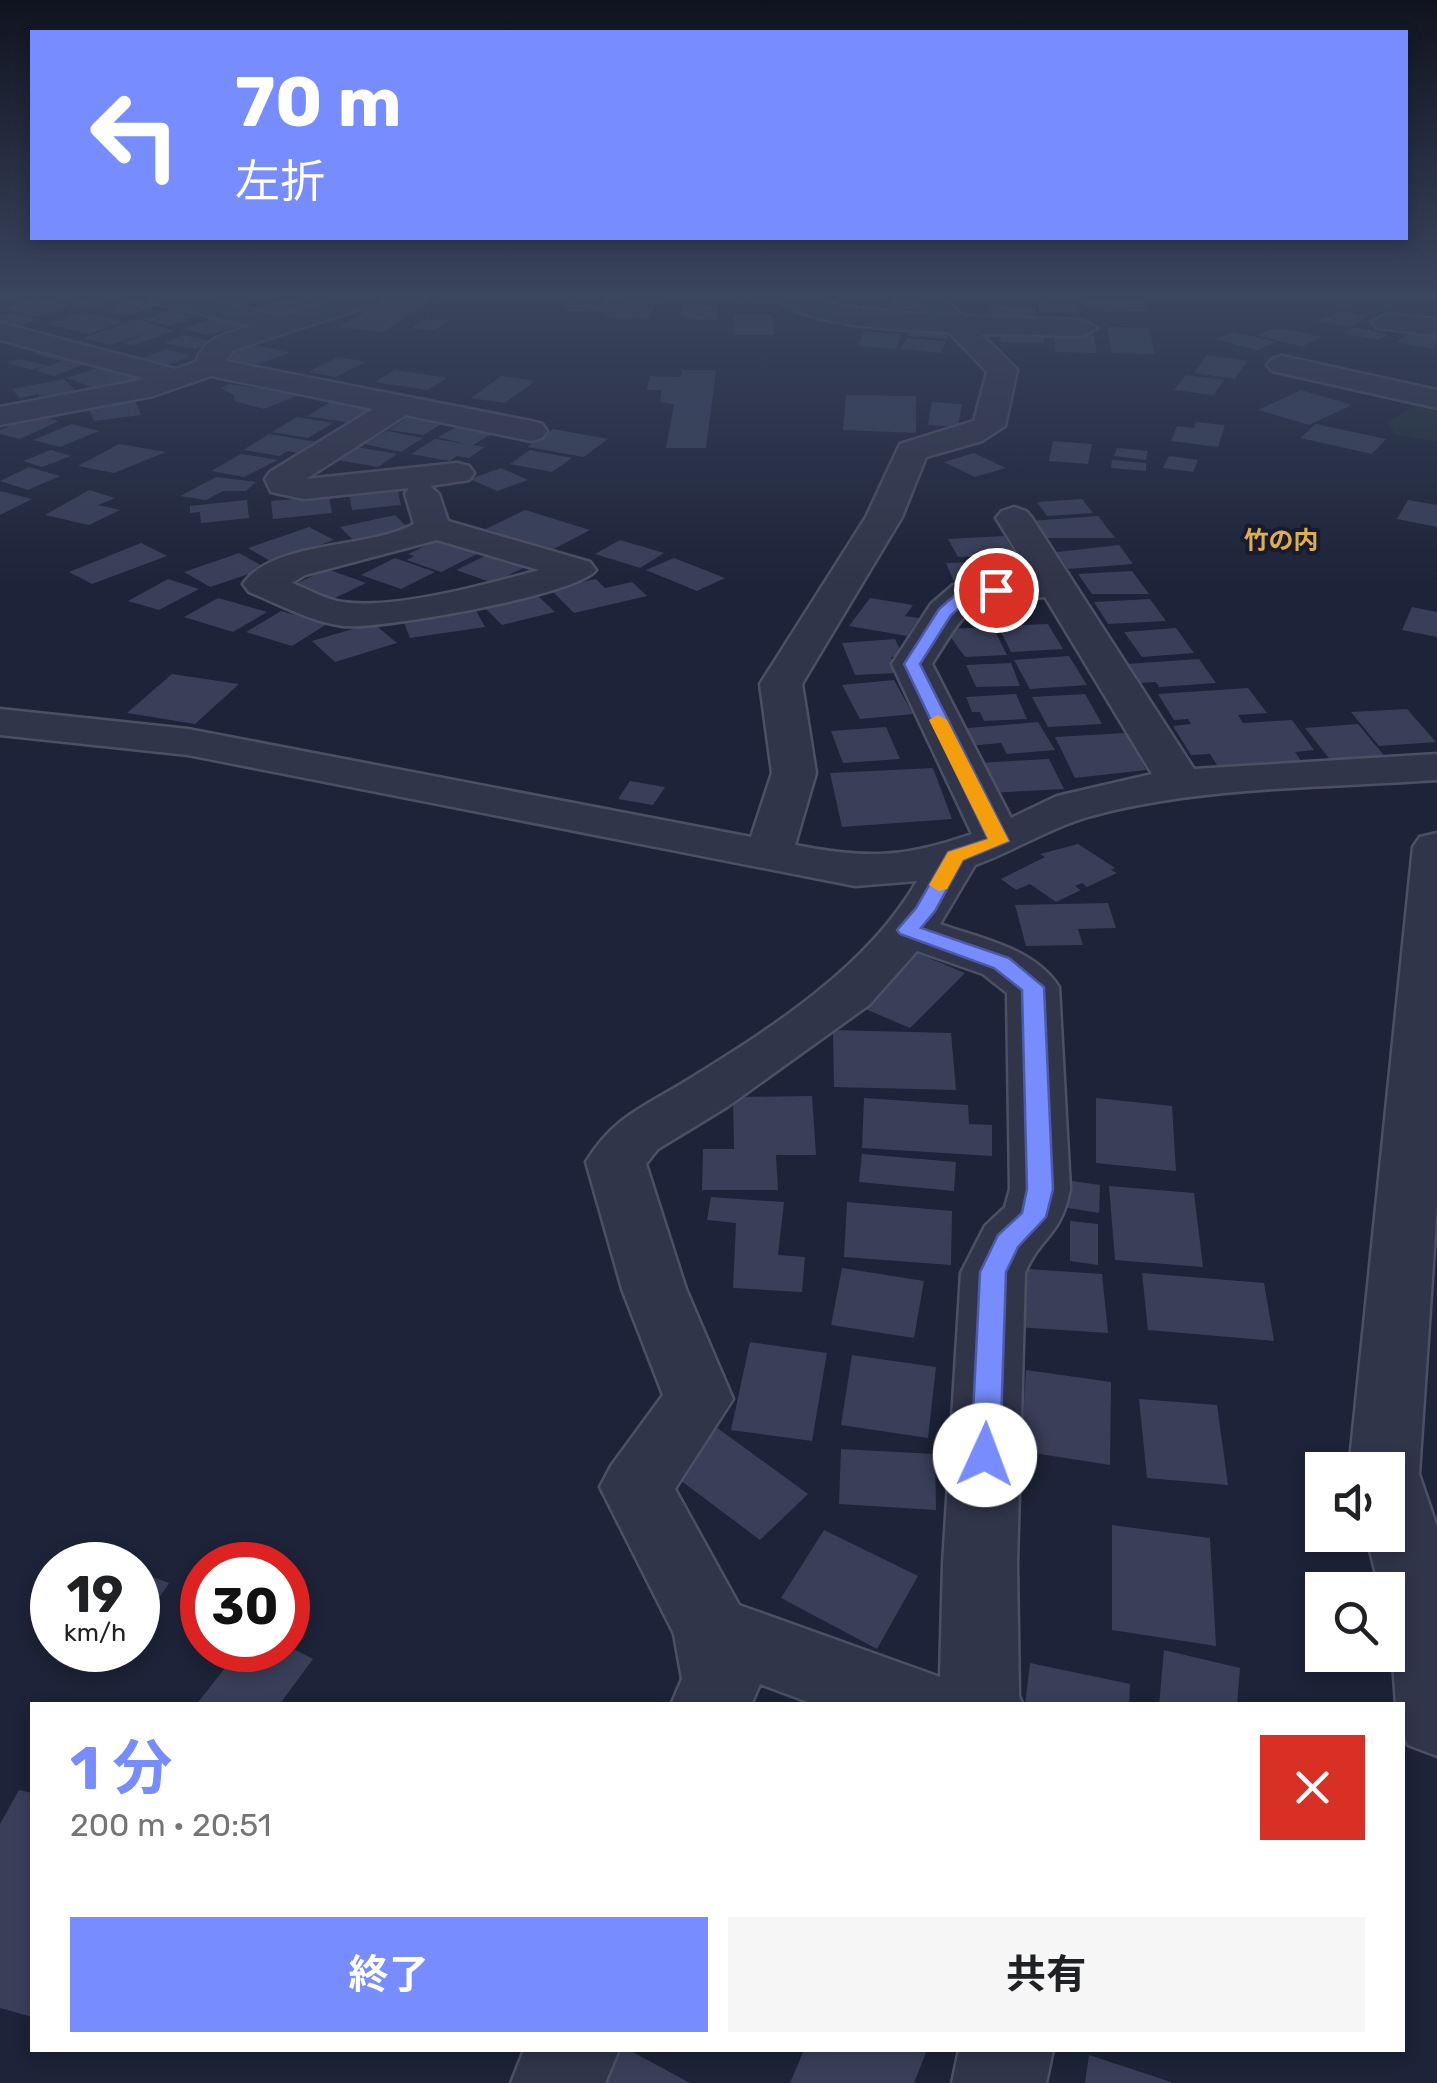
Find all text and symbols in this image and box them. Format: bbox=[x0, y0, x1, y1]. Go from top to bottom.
text: 70 m bbox=[235, 61, 402, 144]
icon: left bbox=[70, 70, 200, 200]
text: 左折 bbox=[235, 155, 325, 208]
district label: 竹の内 bbox=[1243, 526, 1319, 555]
pin bbox=[954, 548, 1039, 633]
icon: arrive bbox=[969, 563, 1024, 618]
position arrow bbox=[933, 1403, 1037, 1507]
map controls bbox=[1305, 1452, 1405, 1672]
button: sound bbox=[1305, 1452, 1405, 1552]
speed limit sign: 30 bbox=[180, 1542, 310, 1672]
text: 19 bbox=[67, 1565, 123, 1625]
button: search bbox=[1305, 1572, 1405, 1672]
text: km/h bbox=[64, 1618, 126, 1647]
text: 1 分 bbox=[70, 1733, 173, 1804]
button: close bbox=[1260, 1735, 1365, 1840]
text: 200 m · 20:51 bbox=[70, 1806, 271, 1844]
button: 終了 bbox=[70, 1917, 708, 2032]
button: 共有 bbox=[728, 1917, 1365, 2032]

